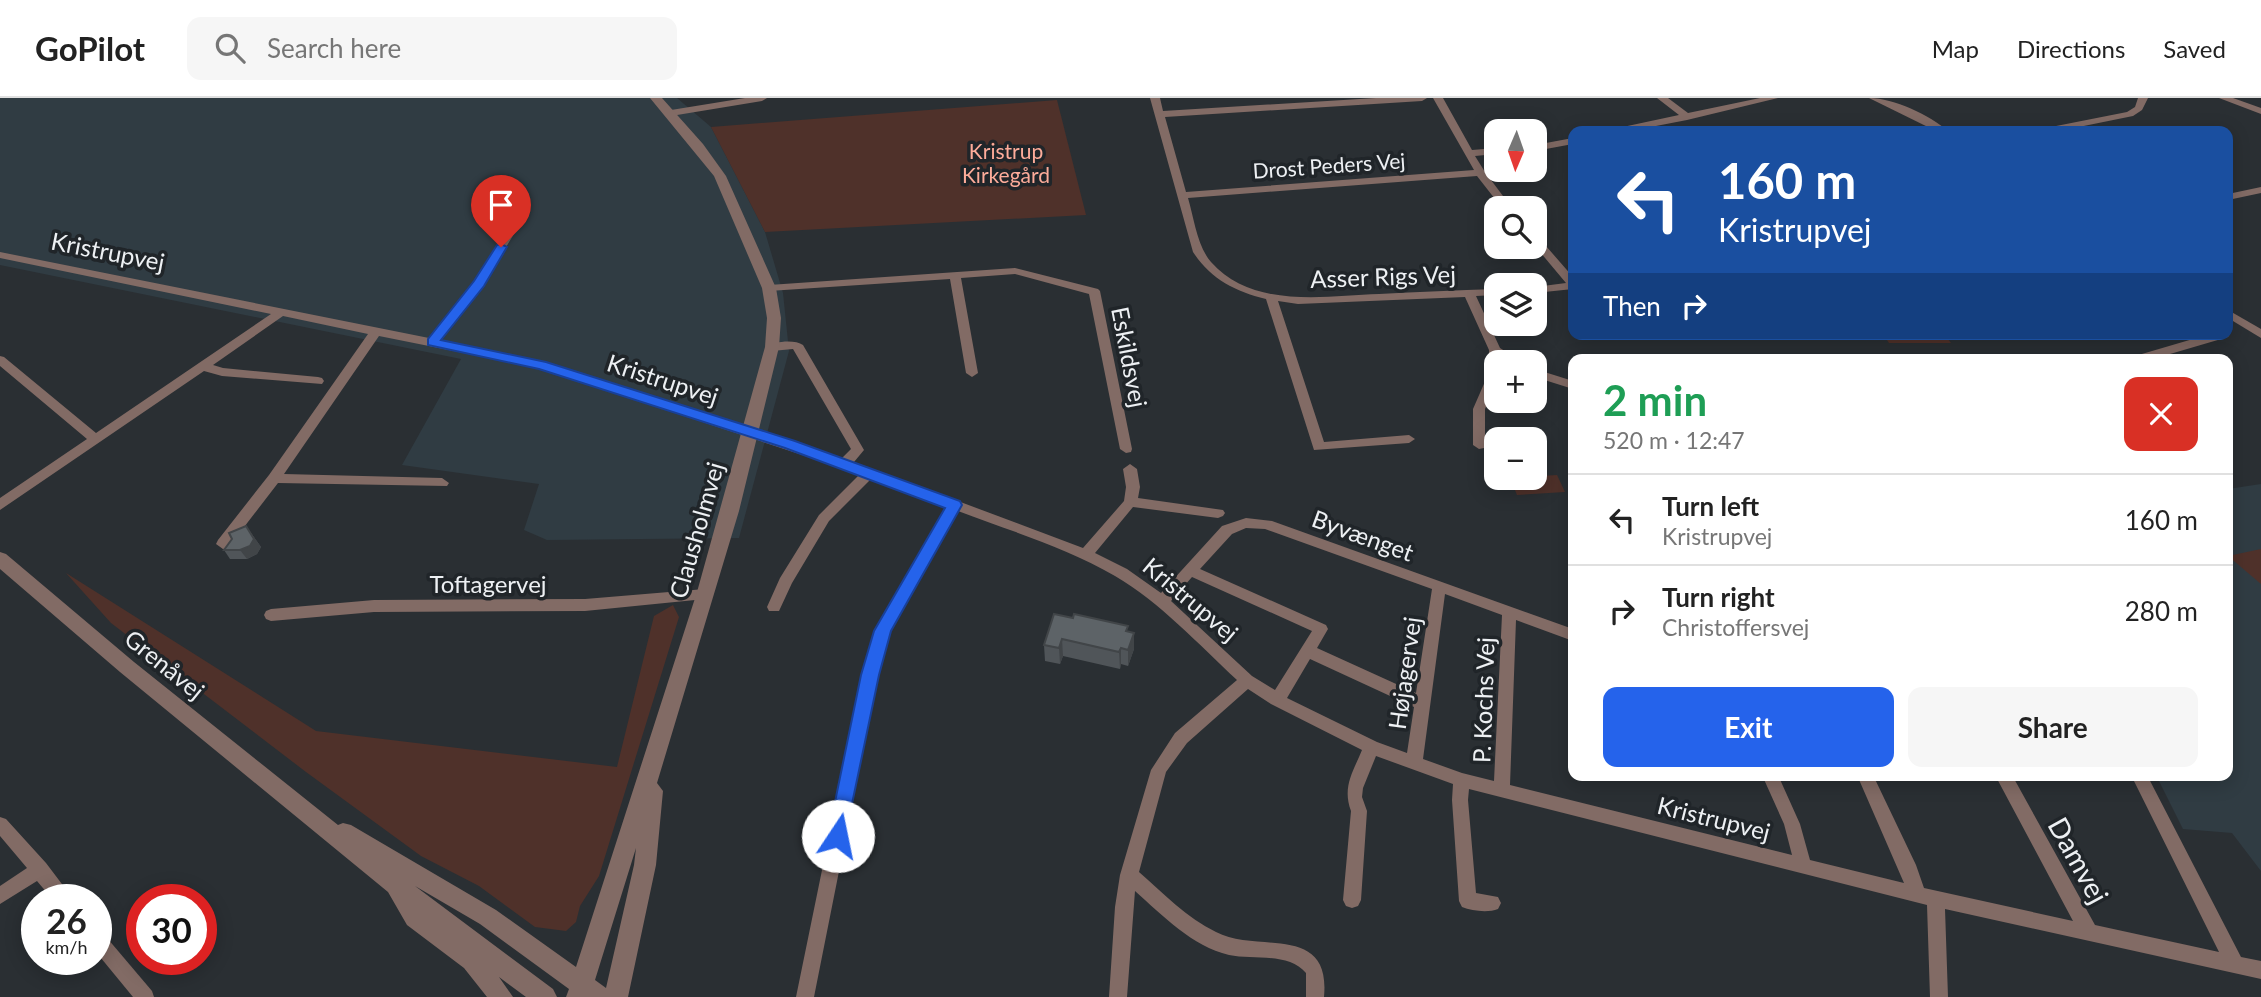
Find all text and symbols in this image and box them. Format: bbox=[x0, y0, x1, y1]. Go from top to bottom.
search box bbox=[187, 17, 677, 80]
text: GoPilot bbox=[35, 28, 145, 68]
icon: search bbox=[211, 29, 249, 67]
text: Search here bbox=[267, 32, 401, 64]
text: Map bbox=[1932, 34, 1979, 63]
text: Directions bbox=[2017, 34, 2125, 63]
text: Saved bbox=[2163, 34, 2226, 63]
north arrow bbox=[1484, 119, 1547, 182]
map controls bbox=[1484, 119, 1547, 490]
park label: Kristrup Kirkegård bbox=[962, 138, 1050, 187]
street label: Drost Peders Vej bbox=[1252, 147, 1406, 183]
text: 160 m bbox=[1718, 151, 1856, 209]
icon: left bbox=[1603, 154, 1694, 245]
pin bbox=[471, 175, 531, 247]
icon: arrive bbox=[482, 186, 520, 224]
button: search bbox=[1484, 196, 1547, 259]
text: Kristrupvej bbox=[1718, 210, 1872, 249]
street label: Kristrupvej bbox=[49, 226, 167, 276]
street label: Asser Rigs Vej bbox=[1310, 259, 1456, 293]
button: layers bbox=[1484, 273, 1547, 336]
icon: right bbox=[1675, 287, 1713, 325]
text: Then bbox=[1603, 290, 1661, 322]
street label: Eskildsvej bbox=[1106, 304, 1154, 410]
street label: Kristrupvej bbox=[604, 347, 722, 411]
button: + bbox=[1484, 350, 1547, 413]
text: 2 min bbox=[1603, 375, 1707, 425]
button: close bbox=[2124, 377, 2198, 451]
text: 520 m · 12:47 bbox=[1603, 426, 1745, 454]
button: − bbox=[1484, 427, 1547, 490]
street label: Clausholmvej bbox=[663, 459, 729, 601]
text: Turn left bbox=[1662, 490, 1759, 522]
icon: left bbox=[1603, 501, 1641, 539]
street label: Byvænget bbox=[1308, 503, 1418, 567]
text: 160 m bbox=[2125, 504, 2198, 536]
text: Kristrupvej bbox=[1662, 522, 1772, 550]
street label: Kristrupvej bbox=[1138, 551, 1244, 647]
street label: Toftagervej bbox=[429, 569, 547, 598]
text: Turn right bbox=[1662, 581, 1775, 613]
icon: right bbox=[1603, 592, 1641, 630]
text: 280 m bbox=[2125, 595, 2198, 627]
text: Christoffersvej bbox=[1662, 613, 1809, 641]
street label: Højagervej bbox=[1382, 615, 1426, 731]
street label: Grenåvej bbox=[119, 623, 211, 705]
street label: P. Kochs Vej bbox=[1466, 637, 1500, 763]
button: Exit bbox=[1603, 687, 1894, 767]
button: Share bbox=[1908, 687, 2198, 767]
street label: Kristrupvej bbox=[1655, 790, 1773, 846]
position arrow bbox=[801, 799, 875, 873]
street label: Damvej bbox=[2042, 811, 2116, 909]
speed limit sign: 30 bbox=[126, 884, 217, 975]
text: 26 bbox=[46, 899, 87, 941]
text: km/h bbox=[45, 936, 88, 958]

